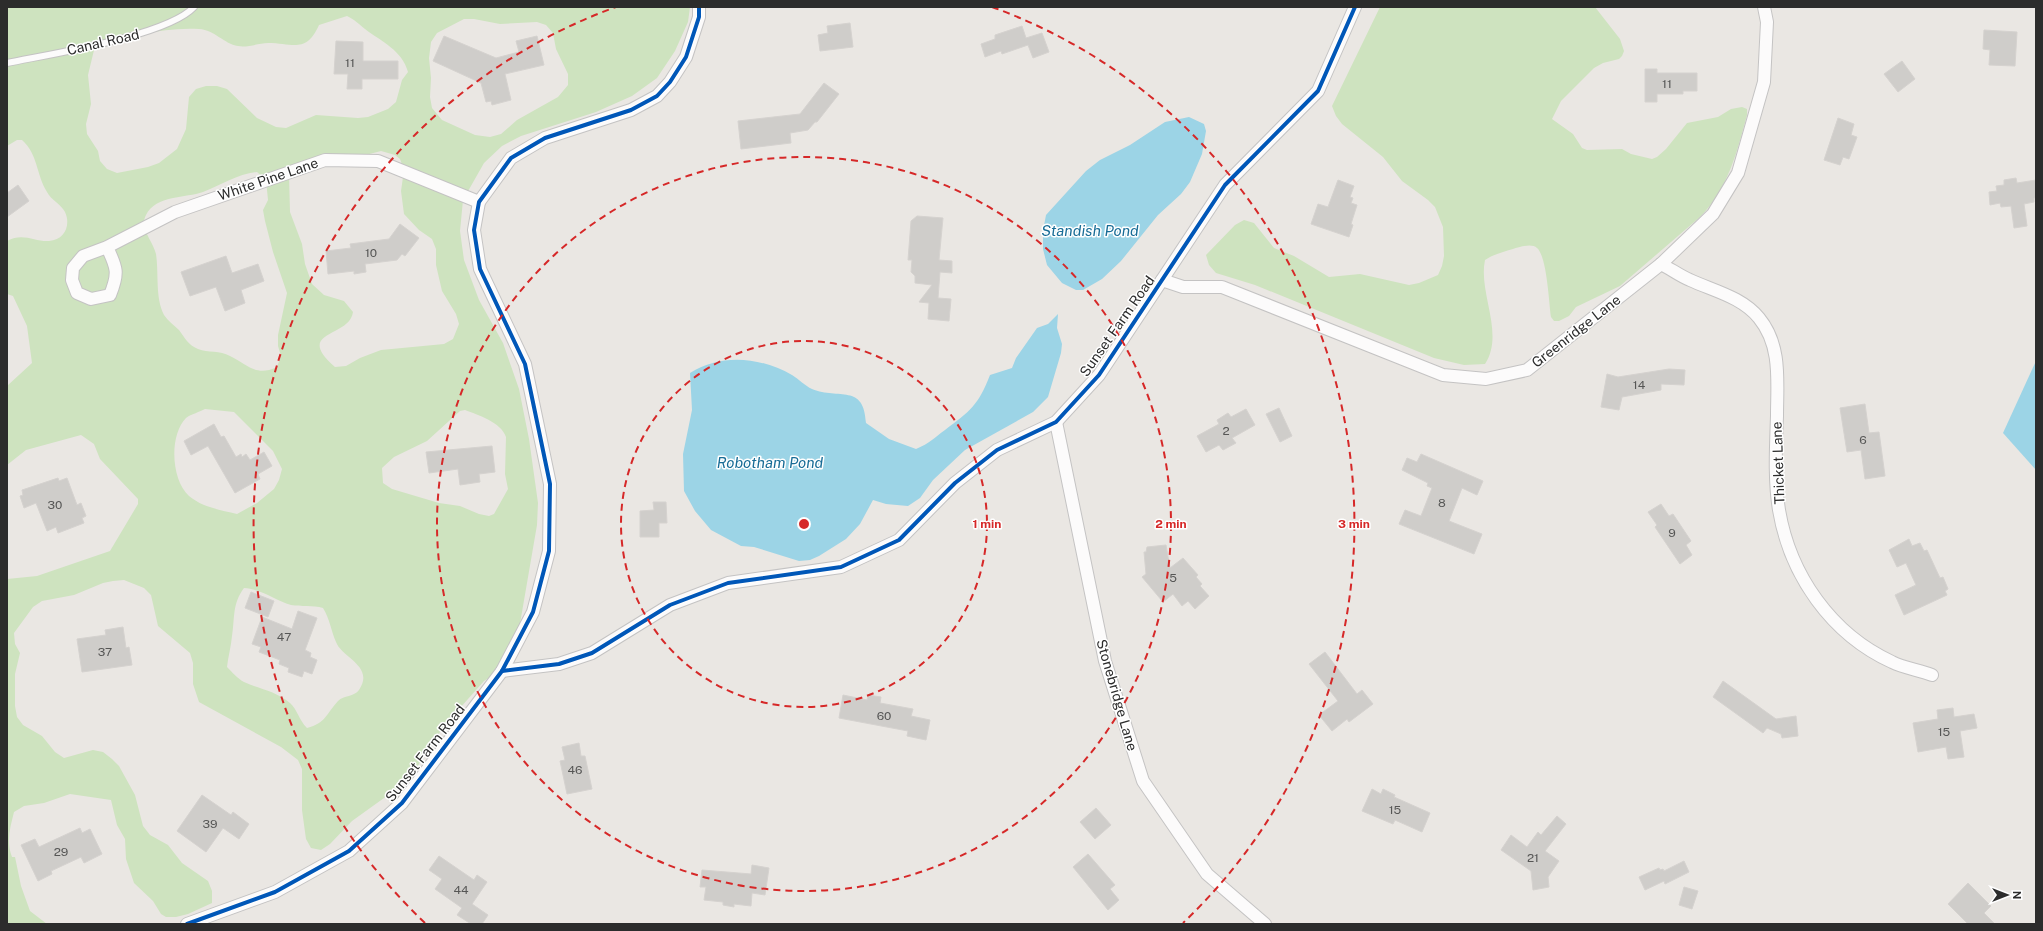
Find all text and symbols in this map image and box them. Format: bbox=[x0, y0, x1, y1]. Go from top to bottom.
street label: Canal Road bbox=[65, 26, 141, 58]
house number: 11 bbox=[345, 56, 355, 70]
house number: 11 bbox=[1662, 77, 1672, 91]
street label: White Pine Lane bbox=[216, 154, 320, 204]
water label: Standish Pond bbox=[1041, 222, 1139, 239]
house number: 10 bbox=[365, 246, 377, 260]
street label: Sunset Farm Road bbox=[1076, 273, 1158, 379]
street label: Greenridge Lane bbox=[1528, 291, 1624, 371]
house number: 14 bbox=[1633, 378, 1646, 392]
street label: Thicket Lane bbox=[1769, 421, 1787, 505]
house number: 2 bbox=[1222, 424, 1230, 438]
house number: 6 bbox=[1859, 433, 1867, 447]
water label: Robotham Pond bbox=[717, 454, 824, 471]
house number: 8 bbox=[1438, 496, 1446, 510]
house number: 30 bbox=[48, 498, 62, 512]
centre of rings bbox=[797, 517, 811, 531]
text: 1 min bbox=[973, 517, 1001, 531]
text: 2 min bbox=[1155, 517, 1187, 531]
text: 3 min bbox=[1338, 517, 1370, 531]
house number: 9 bbox=[1668, 526, 1676, 540]
house number: 5 bbox=[1169, 571, 1177, 585]
house number: 47 bbox=[277, 630, 291, 644]
street label: Stonebridge Lane bbox=[1093, 637, 1141, 753]
house number: 37 bbox=[98, 645, 112, 659]
street label: Sunset Farm Road bbox=[382, 701, 468, 805]
house number: 60 bbox=[877, 709, 891, 723]
house number: 15 bbox=[1938, 725, 1951, 739]
house number: 46 bbox=[567, 763, 583, 777]
house number: 15 bbox=[1389, 803, 1402, 817]
house number: 39 bbox=[203, 817, 217, 831]
house number: 29 bbox=[54, 845, 68, 859]
house number: 21 bbox=[1527, 851, 1539, 865]
north arrow bbox=[1987, 875, 2027, 915]
house number: 44 bbox=[453, 883, 469, 897]
text: N bbox=[2011, 891, 2023, 899]

